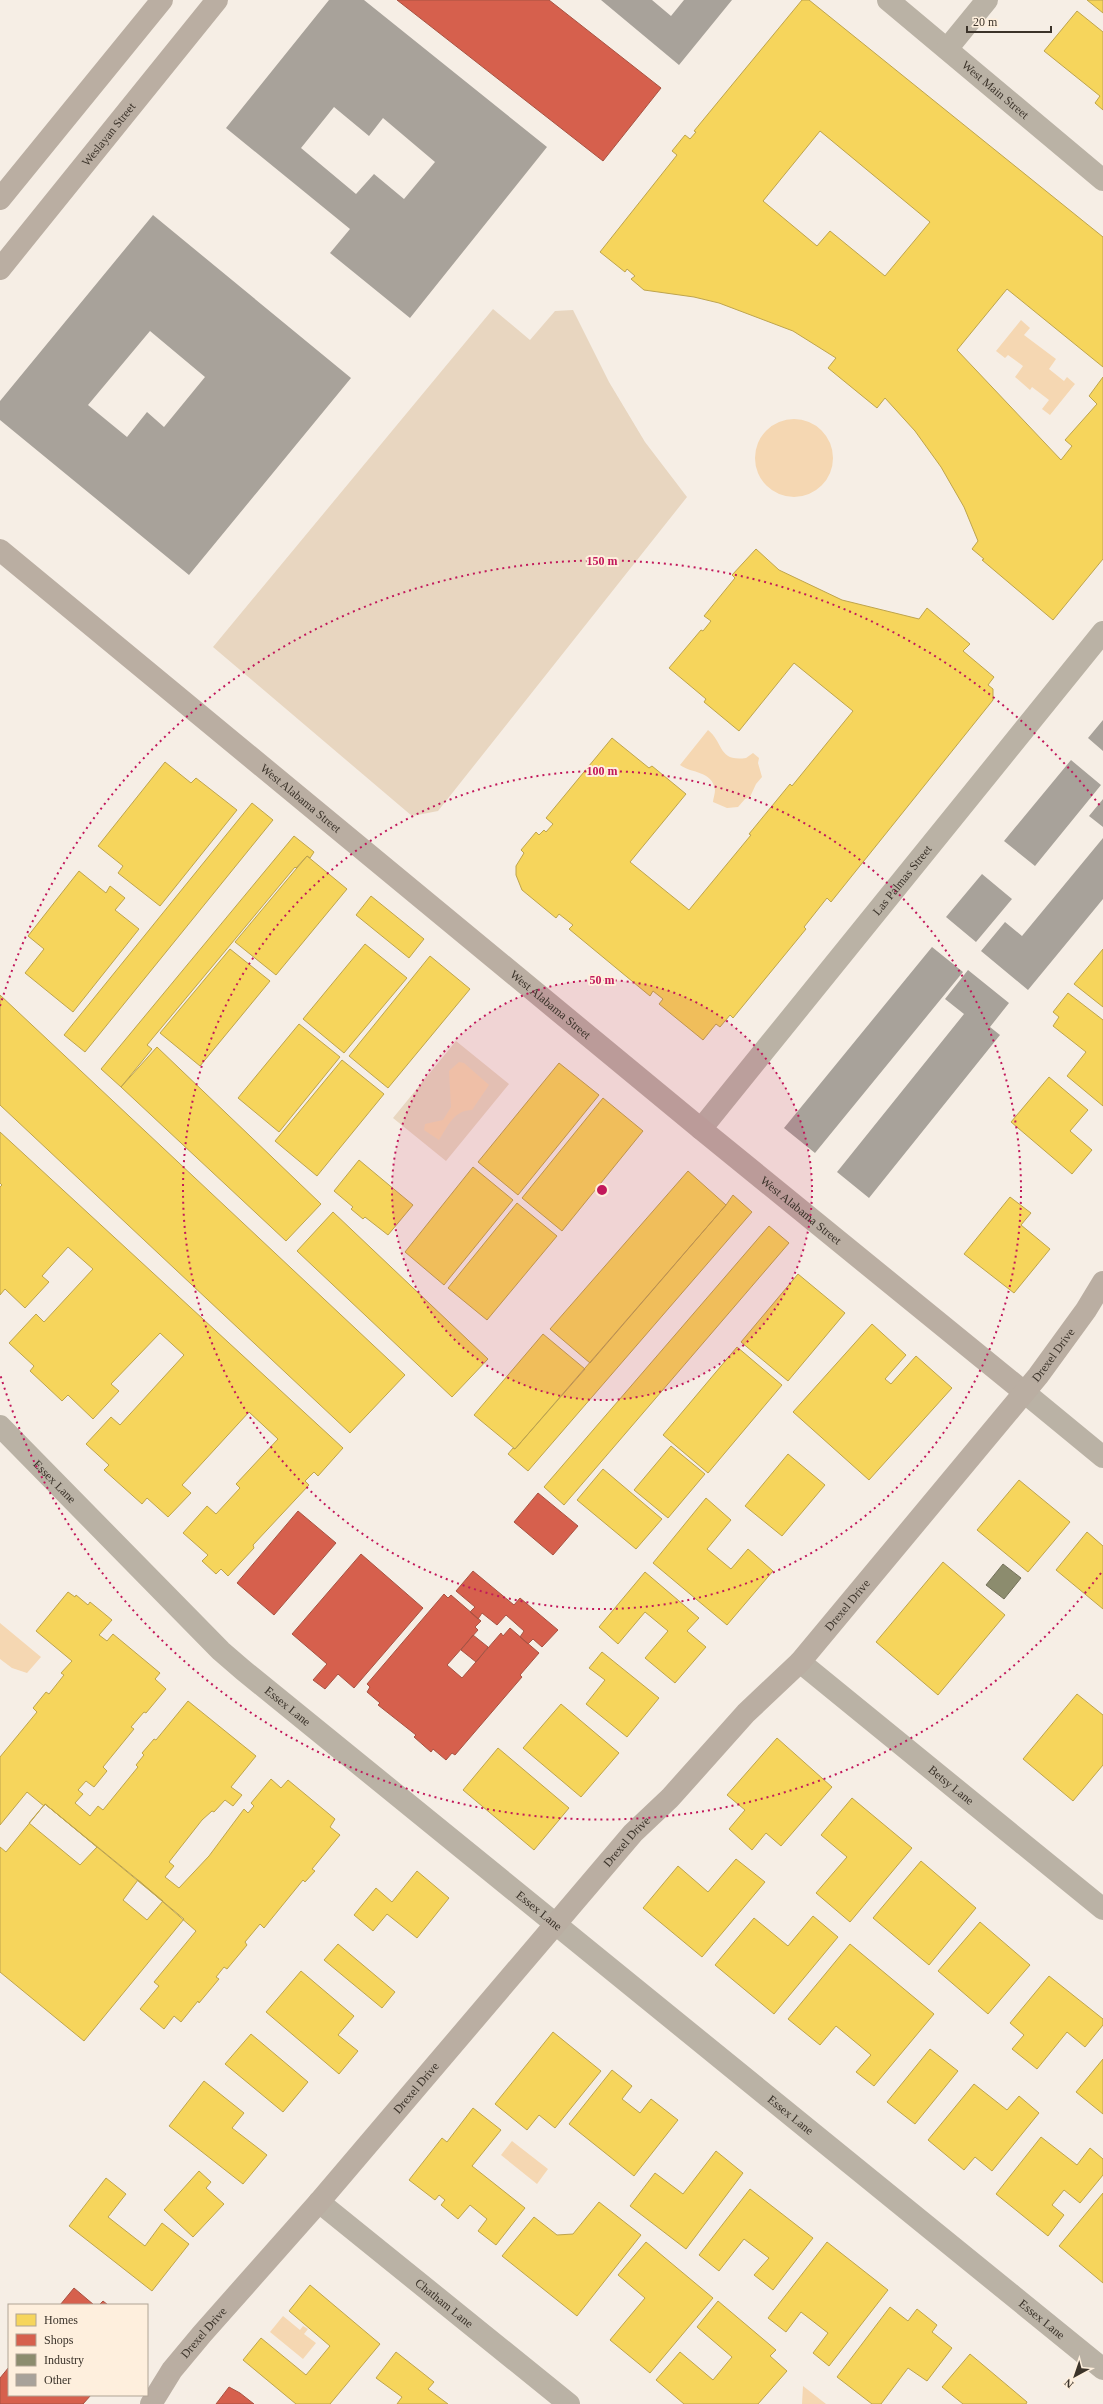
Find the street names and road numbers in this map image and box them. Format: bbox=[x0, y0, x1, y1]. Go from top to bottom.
street label: West Main Street bbox=[959, 58, 1032, 122]
street label: Weslayan Street bbox=[79, 99, 139, 169]
street label: West Alabama Street bbox=[258, 761, 344, 836]
street label: Las Palmas Street bbox=[870, 842, 935, 918]
street label: West Alabama Street bbox=[507, 967, 594, 1042]
street label: West Alabama Street bbox=[758, 1173, 845, 1248]
street label: Drexel Drive bbox=[1029, 1325, 1077, 1385]
street label: Essex Lane bbox=[30, 1457, 79, 1506]
street label: Drexel Drive bbox=[822, 1576, 873, 1634]
street label: Essex Lane bbox=[262, 1684, 313, 1729]
street label: Betsy Lane bbox=[926, 1763, 977, 1808]
street label: Drexel Drive bbox=[600, 1814, 653, 1870]
street label: Essex Lane bbox=[513, 1888, 565, 1933]
street label: Drexel Drive bbox=[390, 2059, 442, 2116]
street label: Essex Lane bbox=[765, 2092, 816, 2138]
street label: Chatham Lane bbox=[412, 2276, 476, 2331]
street label: Essex Lane bbox=[1016, 2297, 1068, 2342]
street label: Drexel Drive bbox=[178, 2304, 230, 2361]

